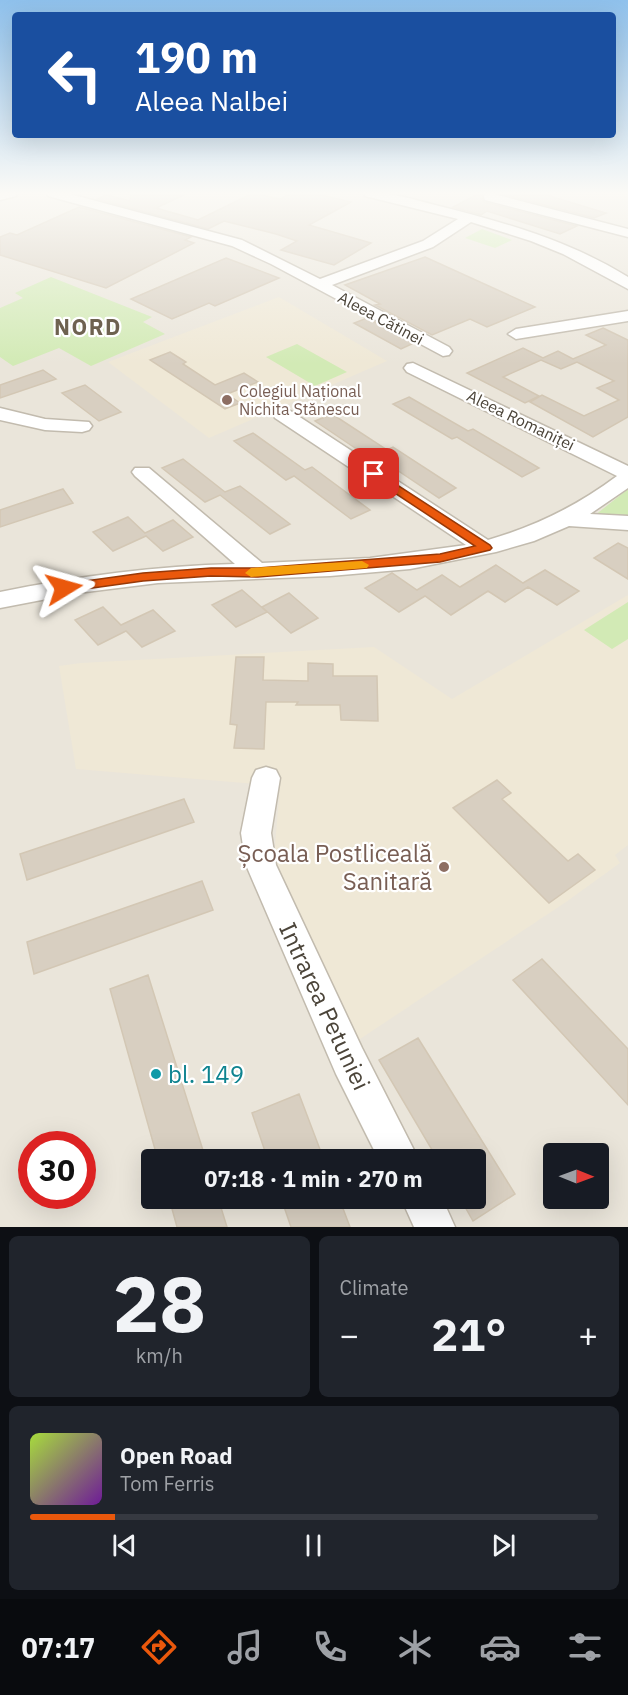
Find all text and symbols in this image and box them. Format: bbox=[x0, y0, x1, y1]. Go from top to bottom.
text: 190 m bbox=[135, 30, 258, 85]
icon: left bbox=[36, 36, 114, 114]
text: Aleea Nalbei bbox=[135, 83, 288, 118]
street label: Aleea Cătinei bbox=[335, 287, 427, 349]
district label: NORD bbox=[54, 312, 122, 341]
place label: Colegiul Național Nichita Stănescu bbox=[239, 381, 361, 419]
street label: Aleea Romaniței bbox=[463, 385, 578, 456]
marker: Colegiul Național Nichita Stănescu bbox=[220, 393, 234, 407]
pin bbox=[348, 448, 399, 499]
icon: arrive bbox=[357, 457, 390, 490]
position arrow bbox=[32, 556, 96, 620]
place label: Școala Postliceală Sanitară bbox=[238, 837, 432, 897]
marker: Școala Postliceală Sanitară bbox=[437, 860, 451, 874]
street label: Intrarea Petuniei bbox=[272, 917, 378, 1095]
place label: bl. 149 bbox=[168, 1058, 244, 1090]
marker: bl. 149 bbox=[149, 1067, 163, 1081]
speed limit sign: 30 bbox=[18, 1131, 96, 1209]
north arrow bbox=[543, 1143, 609, 1209]
map controls bbox=[543, 1143, 609, 1209]
text: 07:18 · 1 min · 270 m bbox=[204, 1164, 423, 1193]
text: 28 bbox=[112, 1252, 206, 1353]
text: Climate bbox=[340, 1274, 408, 1301]
text: 21° bbox=[431, 1305, 506, 1363]
text: − bbox=[340, 1313, 359, 1356]
text: + bbox=[578, 1313, 598, 1356]
text: km/h bbox=[136, 1342, 183, 1369]
text: Open Road bbox=[120, 1441, 233, 1470]
text: Tom Ferris bbox=[120, 1470, 215, 1497]
icon: previous bbox=[108, 1529, 141, 1562]
icon: pause bbox=[297, 1529, 330, 1562]
icon: next bbox=[487, 1529, 520, 1562]
icon: directions bbox=[138, 1626, 180, 1668]
icon: music bbox=[224, 1626, 266, 1668]
icon: phone bbox=[309, 1626, 351, 1668]
icon: climate bbox=[394, 1626, 436, 1668]
icon: car bbox=[479, 1626, 521, 1668]
icon: filters bbox=[564, 1626, 606, 1668]
text: 07:17 bbox=[22, 1630, 95, 1665]

